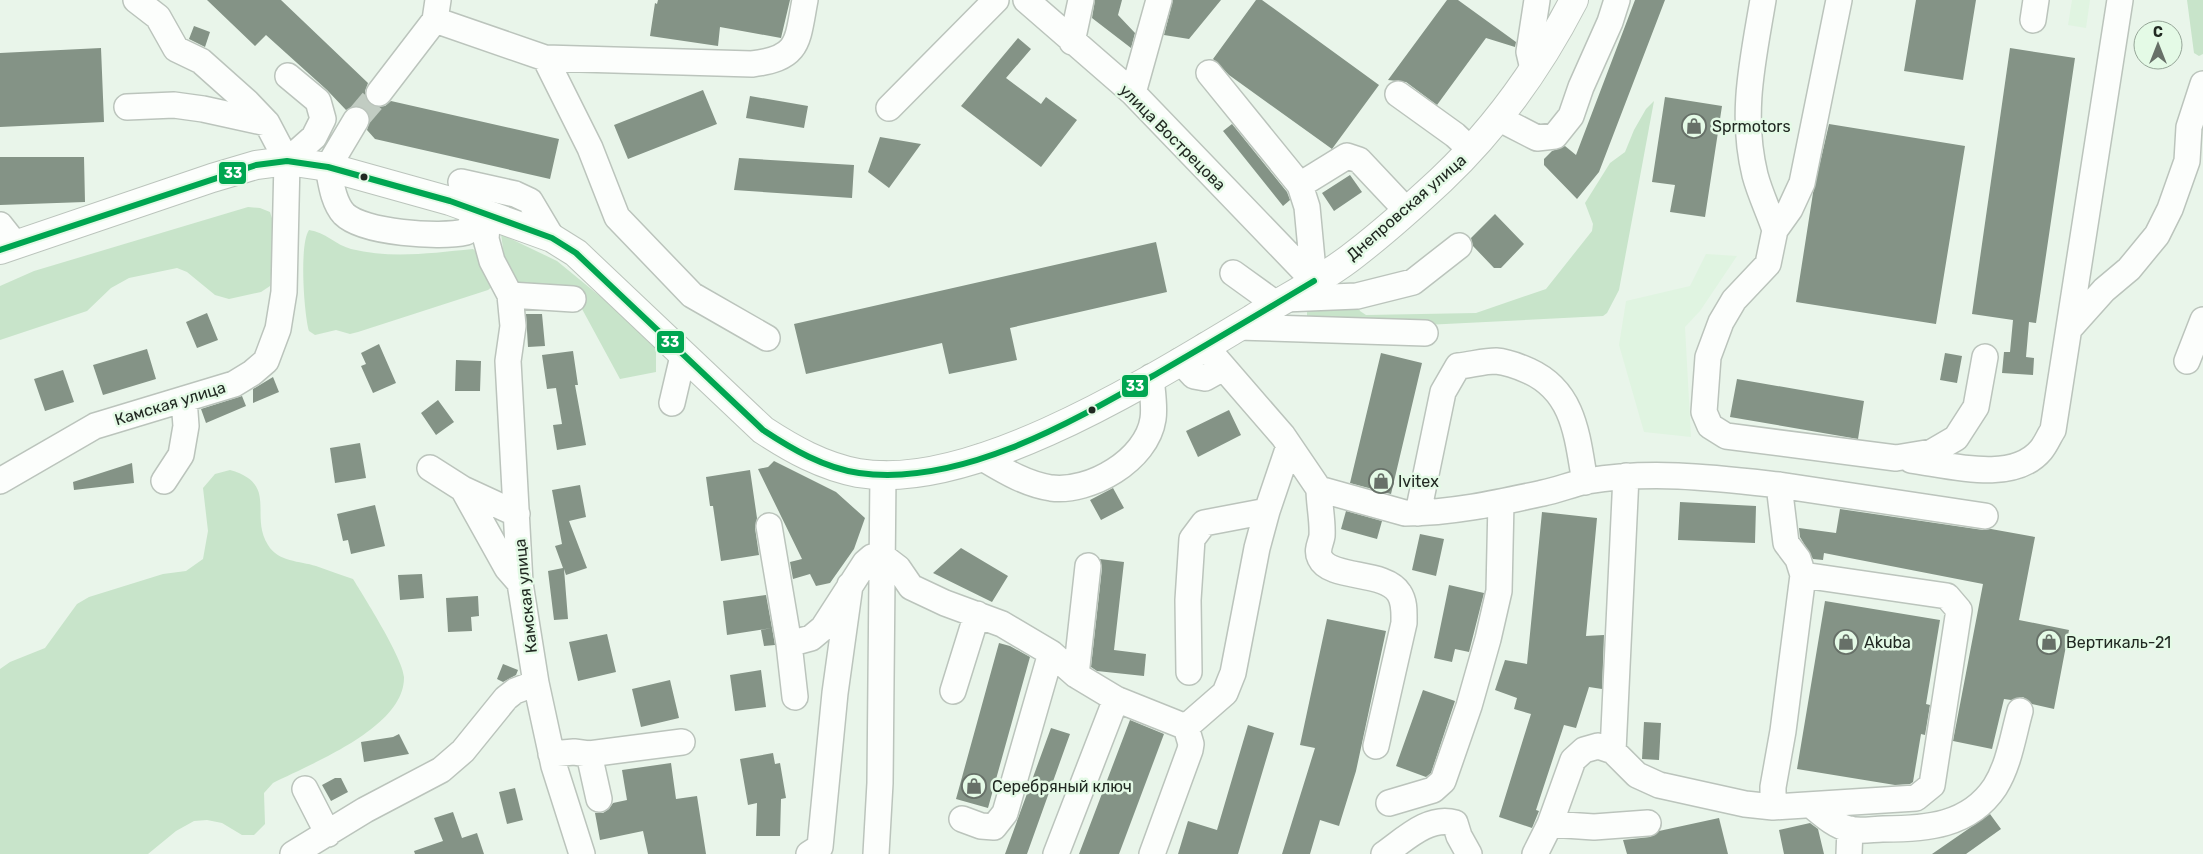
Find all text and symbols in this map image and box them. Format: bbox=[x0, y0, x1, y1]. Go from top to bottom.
north arrow bbox=[2133, 20, 2183, 70]
text: С bbox=[2153, 24, 2163, 41]
street label: улица Вострецова bbox=[1116, 80, 1230, 194]
shop icon: Sprmotors bbox=[1681, 113, 1707, 139]
place label: Sprmotors bbox=[1712, 117, 1791, 136]
street label: Днепровская улица bbox=[1343, 150, 1470, 264]
line badge: 33 bbox=[218, 161, 247, 185]
text: 33 bbox=[224, 165, 242, 182]
unlabelled marker bbox=[359, 172, 369, 182]
line badge: 33 bbox=[656, 330, 685, 354]
text: 33 bbox=[661, 334, 679, 351]
line badge: 33 bbox=[1121, 374, 1149, 398]
street label: Камская улица bbox=[112, 378, 228, 429]
text: 33 bbox=[1126, 378, 1144, 395]
unlabelled marker bbox=[1087, 405, 1097, 415]
shop icon: Ivitex bbox=[1368, 468, 1394, 494]
place label: Ivitex bbox=[1398, 472, 1439, 491]
street label: Камская улица bbox=[510, 538, 541, 654]
shop icon: Akuba bbox=[1833, 629, 1859, 655]
shop icon: Вертикаль-21 bbox=[2036, 629, 2062, 655]
place label: Akuba bbox=[1864, 633, 1911, 652]
place label: Вертикаль-21 bbox=[2066, 633, 2171, 652]
shop icon: Серебряный ключ bbox=[961, 773, 987, 799]
place label: Серебряный ключ bbox=[992, 777, 1132, 796]

